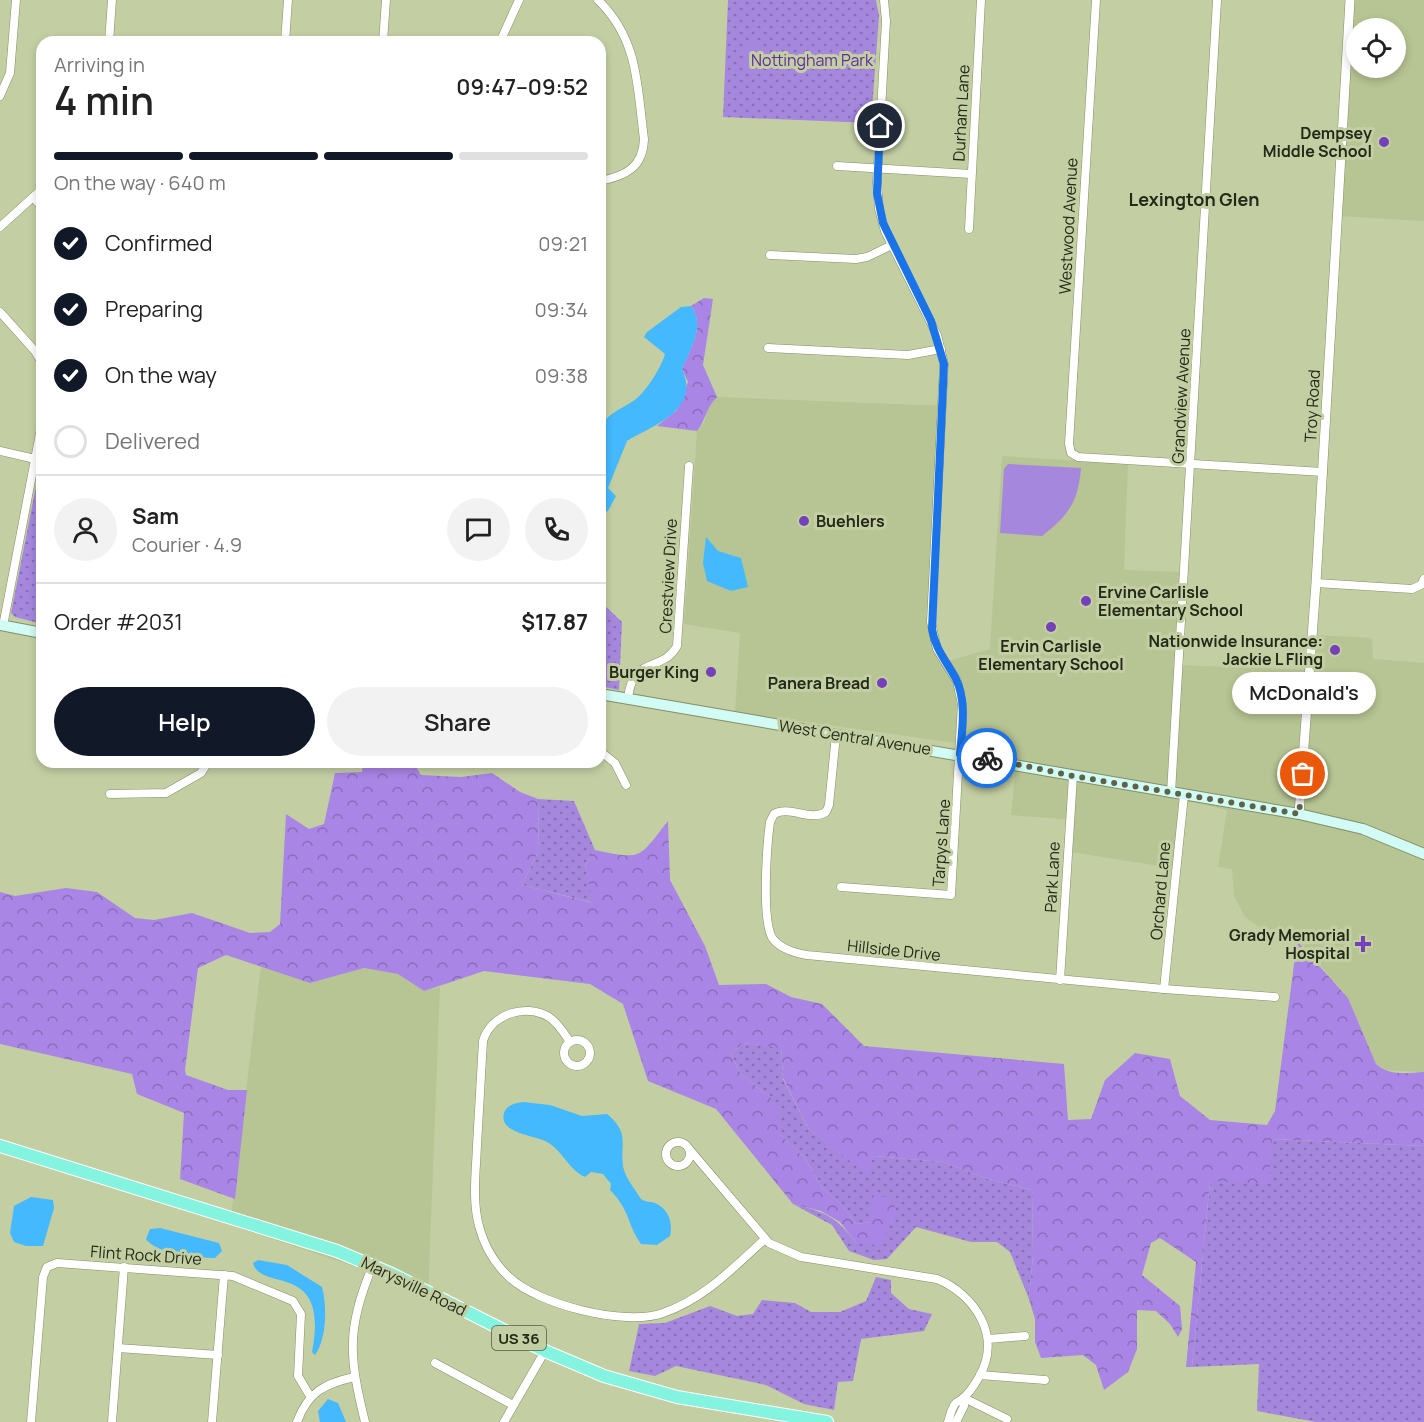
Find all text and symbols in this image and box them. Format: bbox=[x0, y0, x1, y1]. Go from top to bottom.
map controls bbox=[1346, 18, 1406, 78]
button: locate bbox=[1346, 18, 1406, 78]
park label: Nottingham Park bbox=[751, 49, 874, 71]
text: Arriving in bbox=[54, 51, 145, 78]
street label: Durham Lane bbox=[947, 64, 975, 162]
text: 09:47–09:52 bbox=[456, 72, 588, 102]
text: 4 min bbox=[54, 73, 154, 127]
pin bbox=[854, 100, 905, 151]
icon: home bbox=[863, 109, 896, 142]
place label: Dempsey Middle School bbox=[1263, 122, 1372, 162]
marker: Dempsey Middle School bbox=[1377, 135, 1391, 149]
street label: Westwood Avenue bbox=[1053, 157, 1083, 295]
text: On the way · 640 m bbox=[54, 169, 226, 196]
district label: Lexington Glen bbox=[1129, 187, 1259, 211]
icon: check bbox=[54, 227, 87, 260]
text: Confirmed bbox=[105, 228, 213, 258]
text: 09:21 bbox=[538, 230, 588, 257]
icon: check bbox=[54, 293, 87, 326]
text: Preparing bbox=[105, 294, 203, 324]
text: 09:34 bbox=[535, 296, 588, 323]
street label: Grandview Avenue bbox=[1166, 328, 1196, 464]
icon: check bbox=[54, 359, 87, 392]
text: On the way bbox=[105, 360, 217, 390]
text: 09:38 bbox=[535, 362, 588, 389]
street label: Troy Road bbox=[1299, 369, 1325, 443]
text: Delivered bbox=[105, 426, 200, 456]
button: person bbox=[54, 498, 117, 561]
button: chat bbox=[447, 498, 510, 561]
button: phone bbox=[525, 498, 588, 561]
text: Sam bbox=[132, 501, 179, 531]
place label: Buehlers bbox=[816, 510, 885, 532]
marker: Buehlers bbox=[797, 514, 811, 528]
street label: Crestview Drive bbox=[654, 518, 682, 634]
text: Courier · 4.9 bbox=[132, 531, 242, 558]
place label: Ervine Carlisle Elementary School bbox=[1098, 581, 1243, 621]
marker: Ervine Carlisle Elementary School bbox=[1079, 594, 1093, 608]
text: Order #2031 bbox=[54, 607, 183, 637]
text: $17.87 bbox=[521, 607, 588, 637]
marker: Ervin Carlisle Elementary School bbox=[1044, 620, 1058, 634]
place label: Nationwide Insurance: Jackie L Fling bbox=[1148, 630, 1323, 670]
place label: Ervin Carlisle Elementary School bbox=[978, 635, 1124, 675]
marker: Nationwide Insurance: Jackie L Fling bbox=[1328, 643, 1342, 657]
place label: Burger King bbox=[609, 661, 699, 683]
marker: Burger King bbox=[704, 665, 718, 679]
place label: Panera Bread bbox=[768, 672, 870, 694]
callout: McDonald's bbox=[1231, 672, 1375, 714]
marker: Panera Bread bbox=[875, 676, 889, 690]
text: McDonald's bbox=[1249, 679, 1359, 706]
button: Help bbox=[54, 687, 315, 756]
button: Share bbox=[327, 687, 588, 756]
street label: West Central Avenue bbox=[777, 714, 933, 760]
courier bbox=[957, 728, 1017, 788]
icon: bike bbox=[971, 742, 1004, 775]
pin bbox=[1277, 748, 1328, 799]
icon: bag bbox=[1286, 757, 1319, 790]
street label: Tarpys Lane bbox=[927, 798, 955, 888]
street label: Park Lane bbox=[1039, 841, 1065, 913]
street label: Orchard Lane bbox=[1145, 841, 1175, 941]
place label: Grady Memorial Hospital bbox=[1229, 924, 1350, 964]
street label: Hillside Drive bbox=[846, 934, 942, 966]
marker: Grady Memorial Hospital bbox=[1354, 935, 1372, 953]
street label: Flint Rock Drive bbox=[90, 1240, 202, 1270]
street label: Marysville Road bbox=[358, 1251, 470, 1321]
road number: US 36 bbox=[492, 1326, 546, 1350]

